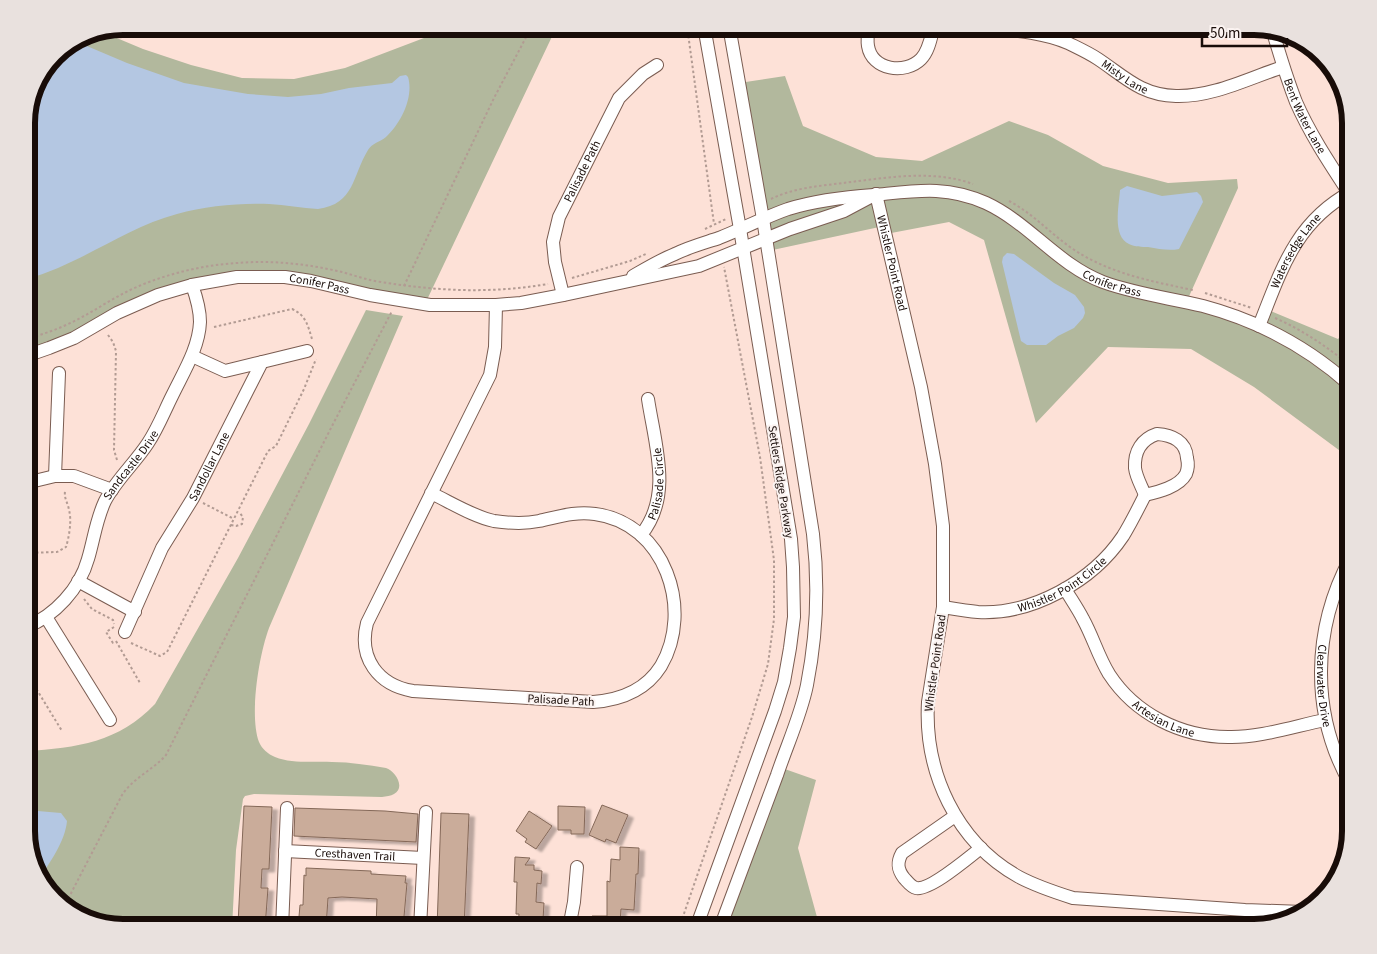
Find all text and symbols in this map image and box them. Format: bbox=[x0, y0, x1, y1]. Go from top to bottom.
scale bar bbox=[1202, 15, 1287, 47]
text: 50 m bbox=[1210, 23, 1240, 44]
street label: Misty Lane bbox=[1098, 56, 1151, 99]
street label: Bent Water Lane bbox=[1279, 76, 1330, 157]
street label: Palisade Path bbox=[560, 138, 605, 205]
street label: Watersedge Lane bbox=[1267, 210, 1325, 291]
street label: Whistler Point Road bbox=[872, 214, 911, 313]
street label: Conifer Pass bbox=[1079, 266, 1143, 302]
street label: Conifer Pass bbox=[288, 270, 351, 299]
street label: Settlers Ridge Parkway bbox=[763, 424, 798, 540]
street label: Sandcastle Drive bbox=[99, 427, 163, 503]
street label: Sandollar Lane bbox=[185, 429, 234, 504]
street label: Palisade Circle bbox=[644, 447, 668, 523]
street label: Whistler Point Circle bbox=[1016, 553, 1111, 617]
street label: Whistler Point Road bbox=[920, 613, 951, 713]
street label: Clearwater Drive bbox=[1312, 644, 1335, 729]
street label: Palisade Path bbox=[527, 690, 595, 711]
street label: Artesian Lane bbox=[1128, 696, 1196, 742]
street label: Cresthaven Trail bbox=[314, 845, 396, 866]

